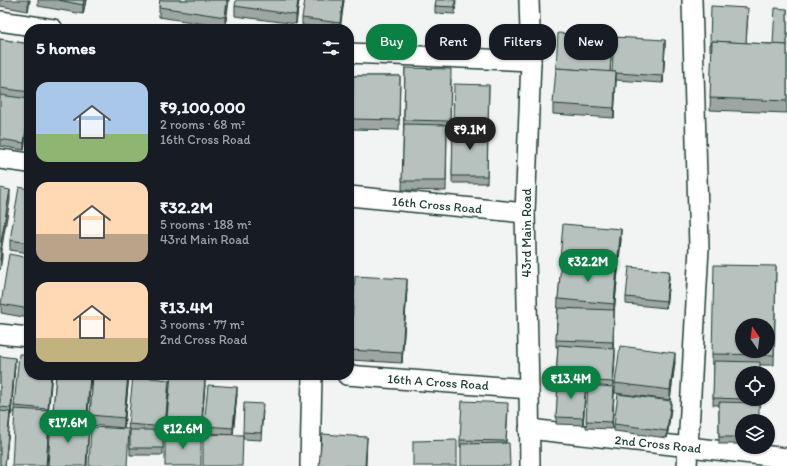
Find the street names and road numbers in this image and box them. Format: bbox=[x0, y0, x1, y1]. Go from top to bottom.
street label: 43rd Main Road bbox=[519, 188, 534, 278]
street label: 16th Cross Road bbox=[391, 194, 483, 216]
street label: 16th A Cross Road bbox=[387, 371, 489, 393]
street label: 2nd Cross Road bbox=[614, 432, 702, 456]

